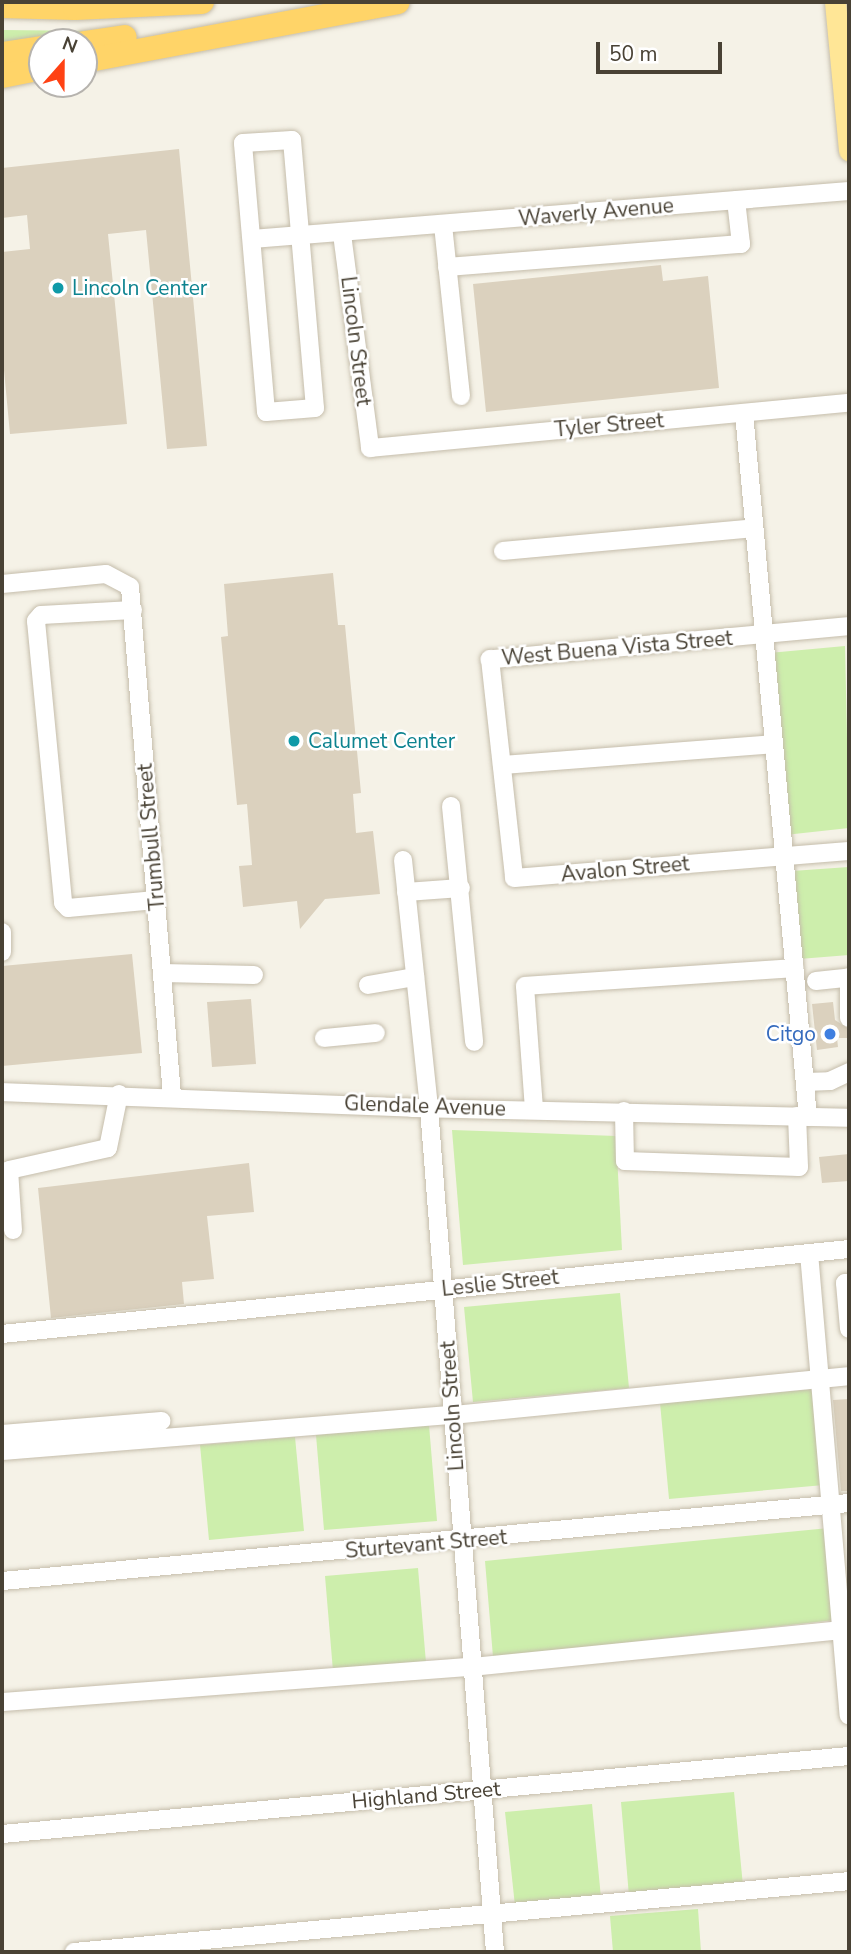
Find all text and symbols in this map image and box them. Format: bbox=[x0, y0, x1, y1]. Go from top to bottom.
north arrow bbox=[28, 28, 98, 98]
scale bar bbox=[599, 28, 725, 72]
text: N bbox=[59, 31, 81, 60]
text: 50 m bbox=[609, 40, 658, 68]
street label: Waverly Avenue bbox=[517, 193, 675, 231]
place label: Lincoln Center bbox=[72, 275, 207, 301]
street label: Lincoln Street bbox=[336, 275, 376, 407]
marker: Lincoln Center bbox=[50, 280, 66, 296]
street label: Tyler Street bbox=[553, 408, 665, 442]
street label: West Buena Vista Street bbox=[500, 625, 734, 671]
place label: Calumet Center bbox=[308, 728, 455, 754]
marker: Calumet Center bbox=[286, 733, 302, 749]
street label: Trumbull Street bbox=[132, 762, 170, 912]
street label: Avalon Street bbox=[560, 851, 690, 887]
place label: Citgo bbox=[766, 1021, 816, 1047]
marker: Citgo bbox=[822, 1026, 838, 1042]
street label: Glendale Avenue bbox=[344, 1091, 506, 1121]
street label: Leslie Street bbox=[440, 1264, 560, 1302]
street label: Lincoln Street bbox=[435, 1340, 469, 1472]
street label: Sturtevant Street bbox=[344, 1524, 508, 1564]
street label: Highland Street bbox=[351, 1776, 501, 1814]

